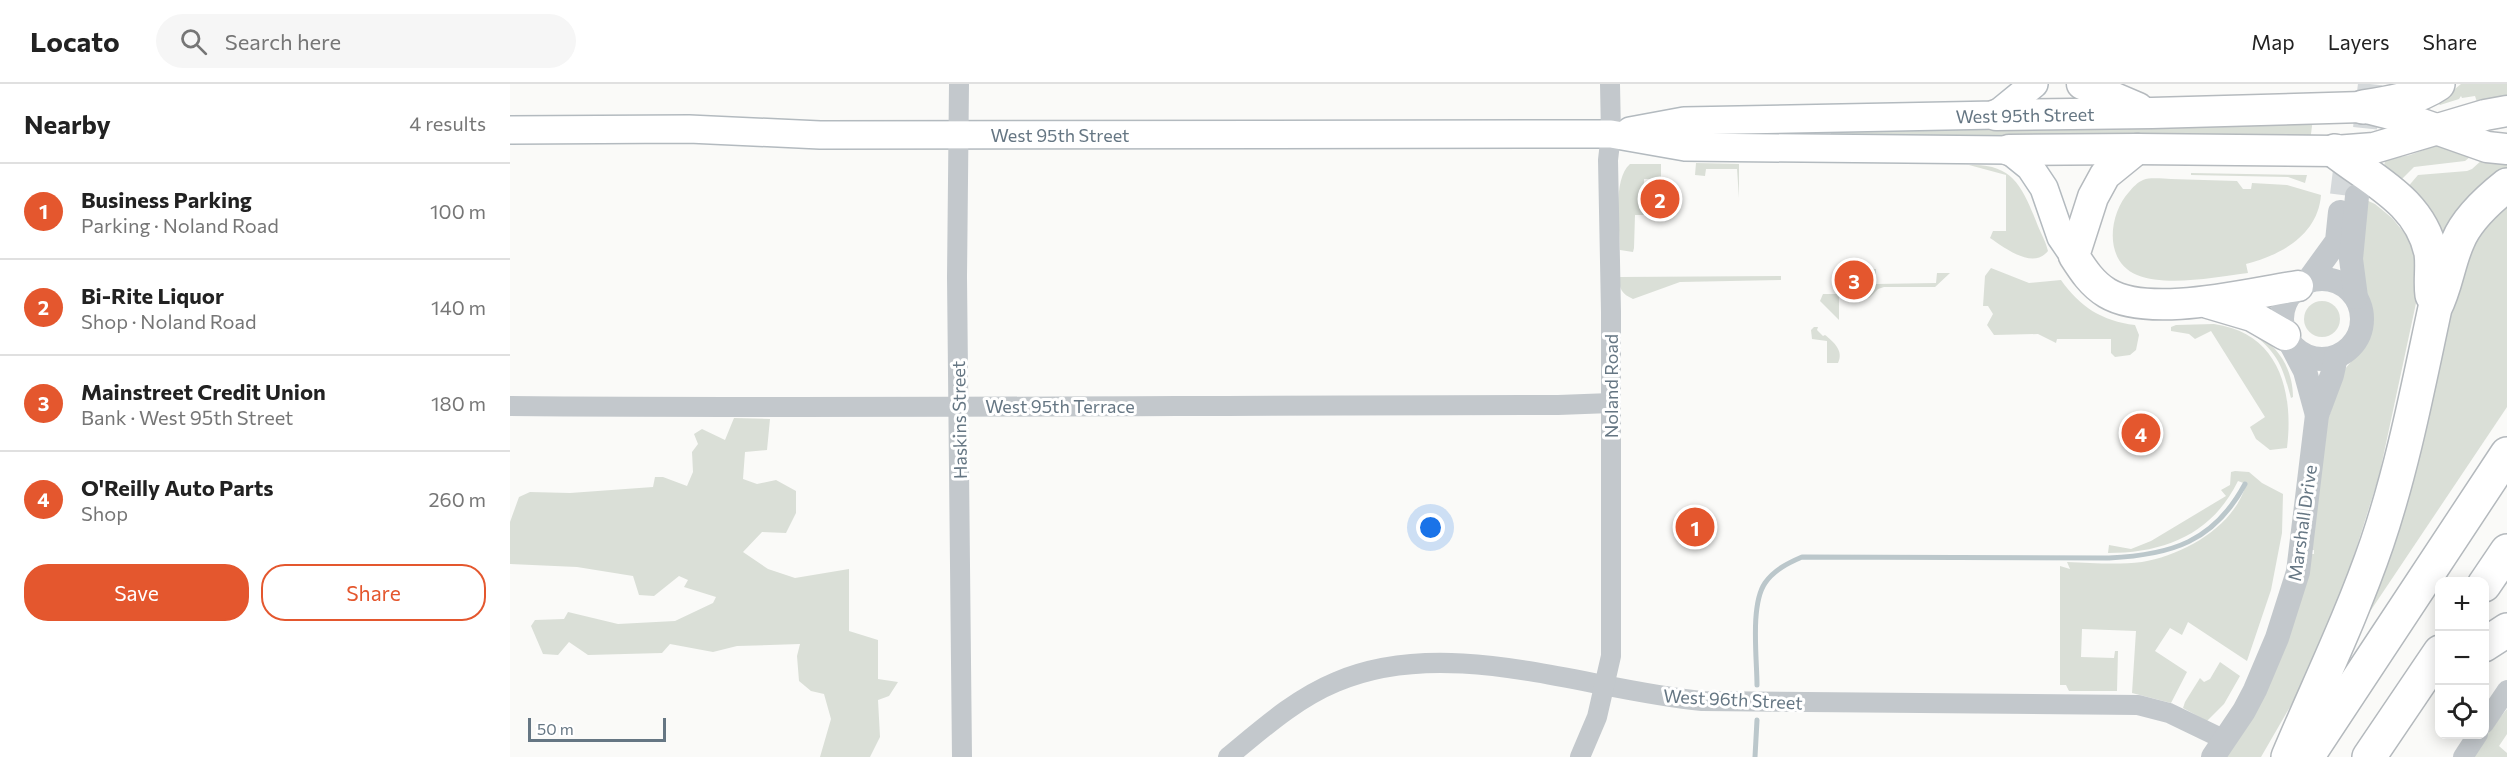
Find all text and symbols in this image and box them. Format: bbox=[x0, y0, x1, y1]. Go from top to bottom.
search box bbox=[156, 14, 576, 68]
text: Locato bbox=[30, 24, 120, 58]
icon: search bbox=[177, 25, 210, 58]
text: Search here bbox=[225, 28, 341, 55]
text: Map bbox=[2251, 29, 2295, 54]
text: Layers bbox=[2328, 29, 2390, 54]
text: Share bbox=[2423, 29, 2477, 54]
street label: West 95th Street bbox=[1955, 103, 2095, 127]
text: Nearby bbox=[24, 108, 111, 139]
text: 4 results bbox=[409, 111, 486, 135]
street label: West 95th Street bbox=[991, 124, 1129, 146]
pin: 2 bbox=[1640, 176, 1680, 222]
text: Business Parking bbox=[81, 186, 252, 213]
text: 1 bbox=[39, 199, 48, 223]
text: 100 m bbox=[430, 199, 486, 223]
text: Parking · Noland Road bbox=[81, 213, 279, 237]
pin: 3 bbox=[1834, 258, 1874, 302]
text: Bi-Rite Liquor bbox=[81, 282, 224, 309]
text: 2 bbox=[38, 295, 49, 319]
text: 140 m bbox=[431, 295, 486, 319]
text: Shop · Noland Road bbox=[81, 309, 256, 333]
street label: Noland Road bbox=[1600, 334, 1622, 438]
street label: Haskins Street bbox=[947, 361, 971, 479]
text: Mainstreet Credit Union bbox=[81, 378, 326, 405]
text: 3 bbox=[38, 391, 49, 415]
text: 180 m bbox=[431, 391, 486, 415]
street label: West 95th Terrace bbox=[985, 395, 1135, 417]
text: Bank · West 95th Street bbox=[81, 405, 293, 429]
pin: 4 bbox=[2122, 410, 2160, 456]
street label: Marshall Drive bbox=[2283, 463, 2321, 583]
text: O'Reilly Auto Parts bbox=[81, 474, 273, 501]
text: 4 bbox=[37, 487, 50, 511]
text: 260 m bbox=[428, 487, 486, 511]
text: Shop bbox=[81, 501, 128, 525]
pin: 1 bbox=[1676, 504, 1714, 550]
your location bbox=[1416, 513, 1445, 542]
button: Save bbox=[24, 564, 249, 621]
button: Share bbox=[261, 564, 486, 621]
map controls bbox=[2435, 577, 2489, 739]
button: + bbox=[2435, 577, 2489, 631]
button: − bbox=[2435, 631, 2489, 685]
street label: West 96th Street bbox=[1663, 684, 1803, 714]
button: locate bbox=[2435, 685, 2489, 739]
scale bar bbox=[528, 715, 666, 742]
text: 50 m bbox=[537, 719, 574, 738]

